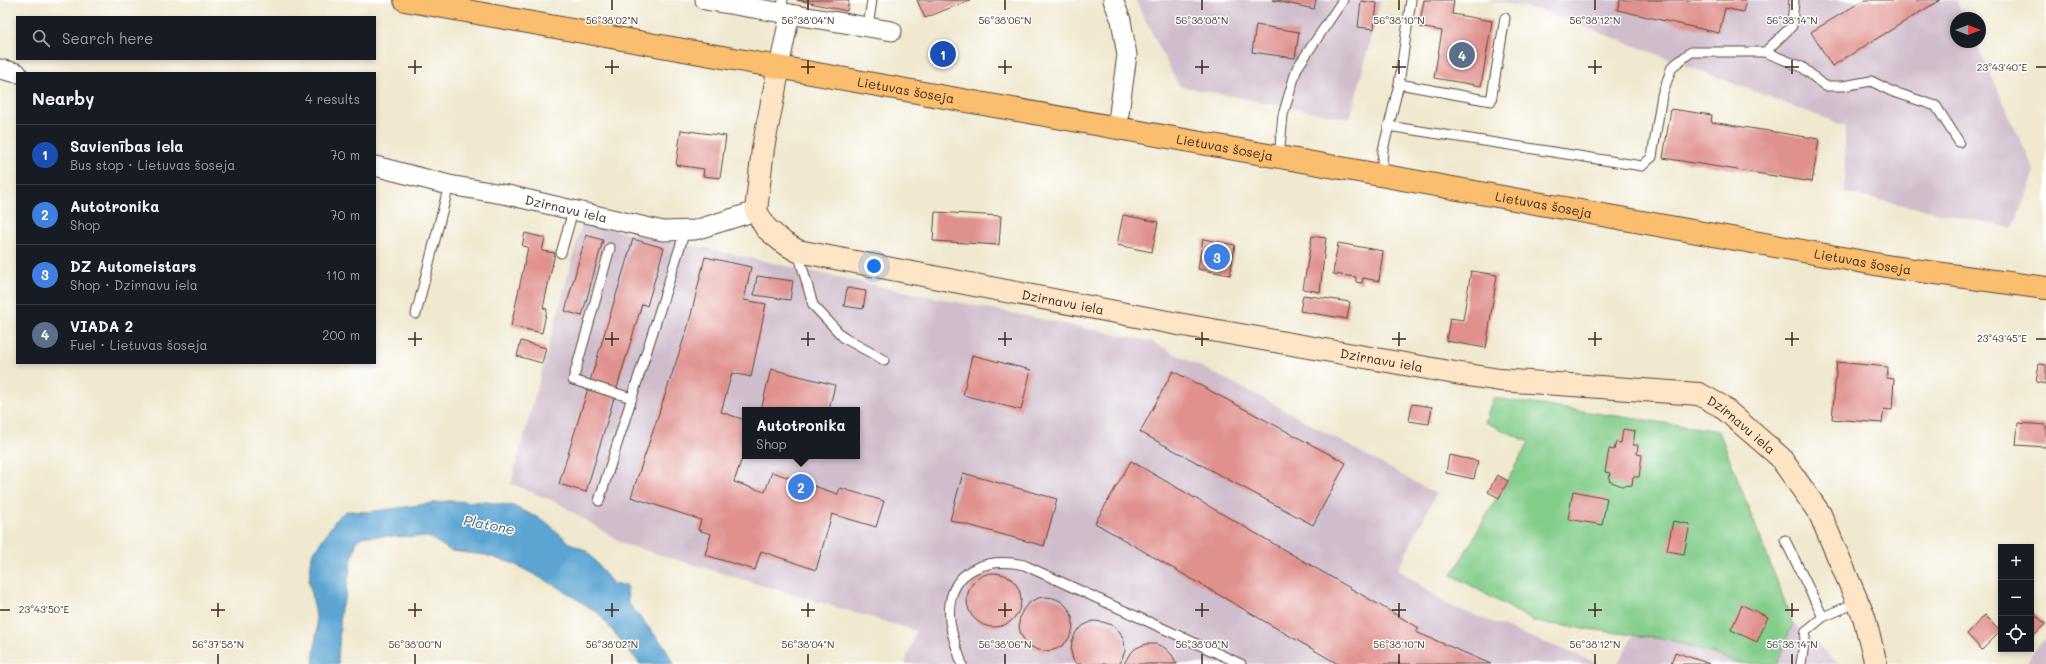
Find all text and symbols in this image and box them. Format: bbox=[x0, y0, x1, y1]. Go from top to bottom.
north arrow bbox=[1950, 12, 1986, 48]
text: 56°38'02"N bbox=[586, 13, 638, 27]
text: 56°38'04"N bbox=[782, 13, 834, 27]
text: 56°38'06"N bbox=[979, 13, 1031, 27]
text: 56°38'08"N bbox=[1176, 13, 1228, 27]
text: 56°38'10"N bbox=[1373, 13, 1425, 27]
text: 56°38'12"N bbox=[1570, 13, 1620, 27]
text: 56°38'14"N bbox=[1766, 13, 1818, 27]
search box bbox=[16, 16, 376, 60]
icon: search bbox=[30, 27, 52, 49]
text: Search here bbox=[62, 28, 153, 48]
pin: 1 bbox=[930, 39, 956, 69]
pin: 4 bbox=[1449, 40, 1475, 70]
text: 23°43'40"E bbox=[1977, 60, 2028, 74]
street label: Lietuvas šoseja bbox=[856, 72, 956, 107]
text: Nearby bbox=[32, 87, 94, 109]
text: 4 results bbox=[305, 90, 360, 107]
street label: Lietuvas šoseja bbox=[1175, 130, 1275, 164]
text: Savienības iela bbox=[70, 136, 184, 156]
text: 1 bbox=[42, 146, 48, 163]
text: 70 m bbox=[330, 146, 360, 163]
text: Bus stop · Lietuvas šoseja bbox=[70, 156, 235, 173]
street label: Lietuvas šoseja bbox=[1494, 187, 1594, 221]
street label: Dzirnavu iela bbox=[524, 190, 609, 226]
text: Autotronika bbox=[70, 196, 159, 216]
text: 2 bbox=[41, 206, 49, 223]
text: 70 m bbox=[330, 206, 360, 223]
text: Shop bbox=[70, 216, 100, 233]
pin: 3 bbox=[1204, 242, 1230, 272]
street label: Lietuvas šoseja bbox=[1813, 244, 1912, 278]
text: DZ Automeistars bbox=[70, 256, 196, 276]
your location bbox=[864, 256, 884, 276]
text: 3 bbox=[41, 266, 49, 283]
text: 110 m bbox=[326, 266, 360, 283]
text: Shop · Dzirnavu iela bbox=[70, 276, 198, 293]
street label: Dzirnavu iela bbox=[1020, 285, 1106, 318]
text: VIADA 2 bbox=[70, 316, 133, 336]
text: 4 bbox=[41, 326, 49, 343]
text: 200 m bbox=[322, 326, 360, 343]
text: 23°43'45"E bbox=[1977, 331, 2027, 345]
text: Fuel · Lietuvas šoseja bbox=[70, 336, 208, 353]
street label: Dzirnavu iela bbox=[1339, 344, 1424, 375]
street label: Dzirnavu iela bbox=[1705, 391, 1779, 457]
popup bbox=[742, 407, 860, 459]
text: Autotronika bbox=[756, 415, 846, 435]
text: Shop bbox=[756, 435, 787, 452]
pin: 2 bbox=[788, 472, 814, 502]
water label: Platone bbox=[462, 510, 516, 539]
map controls bbox=[1998, 544, 2034, 652]
button: + bbox=[1998, 544, 2034, 580]
button: − bbox=[1998, 580, 2034, 616]
text: 23°43'50"E bbox=[19, 602, 70, 616]
button: locate bbox=[1998, 616, 2034, 652]
text: 56°37'58"N bbox=[192, 637, 244, 651]
text: 56°38'00"N bbox=[388, 637, 442, 651]
text: 56°38'02"N bbox=[586, 637, 638, 651]
text: 56°38'04"N bbox=[782, 637, 834, 651]
text: 56°38'06"N bbox=[979, 637, 1031, 651]
text: 56°38'08"N bbox=[1176, 637, 1228, 651]
text: 56°38'10"N bbox=[1373, 637, 1425, 651]
text: 56°38'12"N bbox=[1570, 637, 1620, 651]
text: 56°38'14"N bbox=[1766, 637, 1818, 651]

